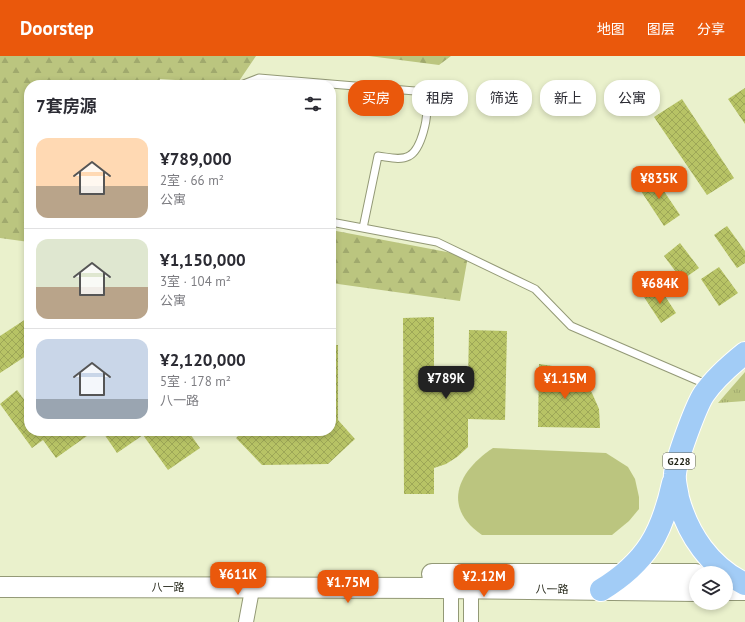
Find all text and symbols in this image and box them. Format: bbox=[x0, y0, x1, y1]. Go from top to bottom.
text: Doorstep bbox=[20, 16, 94, 40]
text: 地图 bbox=[597, 20, 625, 38]
text: 图层 bbox=[647, 20, 675, 38]
text: 分享 bbox=[697, 20, 725, 38]
chip: 买房 bbox=[348, 80, 404, 116]
chip: 租房 bbox=[412, 80, 468, 116]
chip: 筛选 bbox=[476, 80, 532, 116]
chip: 新上 bbox=[540, 80, 596, 116]
chip: 公寓 bbox=[604, 80, 660, 116]
icon: filters bbox=[302, 93, 324, 115]
text: 7套房源 bbox=[36, 95, 97, 117]
text: ¥789,000 bbox=[160, 148, 232, 170]
icon: home bbox=[68, 154, 116, 202]
pin: ¥835K bbox=[631, 166, 687, 200]
text: ¥835K bbox=[640, 170, 678, 187]
text: 2室 · 66 m² bbox=[160, 172, 224, 189]
text: 公寓 bbox=[160, 191, 186, 208]
text: ¥1,150,000 bbox=[160, 249, 246, 271]
icon: home bbox=[68, 255, 116, 303]
pin: ¥684K bbox=[632, 271, 688, 305]
text: 3室 · 104 m² bbox=[160, 273, 231, 290]
text: ¥684K bbox=[641, 275, 679, 292]
text: 公寓 bbox=[160, 292, 186, 309]
text: ¥2,120,000 bbox=[160, 349, 246, 371]
icon: home bbox=[68, 355, 116, 403]
pin: ¥789K bbox=[418, 366, 474, 400]
pin: ¥1.15M bbox=[532, 366, 598, 400]
text: ¥789K bbox=[427, 370, 465, 387]
text: ¥1.15M bbox=[543, 370, 587, 387]
text: 5室 · 178 m² bbox=[160, 373, 231, 390]
text: 八一路 bbox=[160, 392, 199, 409]
road number: G228 bbox=[663, 453, 695, 469]
pin: ¥611K bbox=[210, 562, 266, 596]
pin: ¥2.12M bbox=[451, 564, 517, 598]
text: ¥611K bbox=[219, 566, 257, 583]
map controls bbox=[689, 566, 733, 610]
button: layers bbox=[689, 566, 733, 610]
text: ¥2.12M bbox=[462, 568, 506, 585]
pin: ¥1.75M bbox=[315, 570, 381, 604]
text: ¥1.75M bbox=[326, 574, 370, 591]
street label: 八一路 bbox=[152, 580, 185, 594]
street label: 八一路 bbox=[535, 582, 569, 596]

